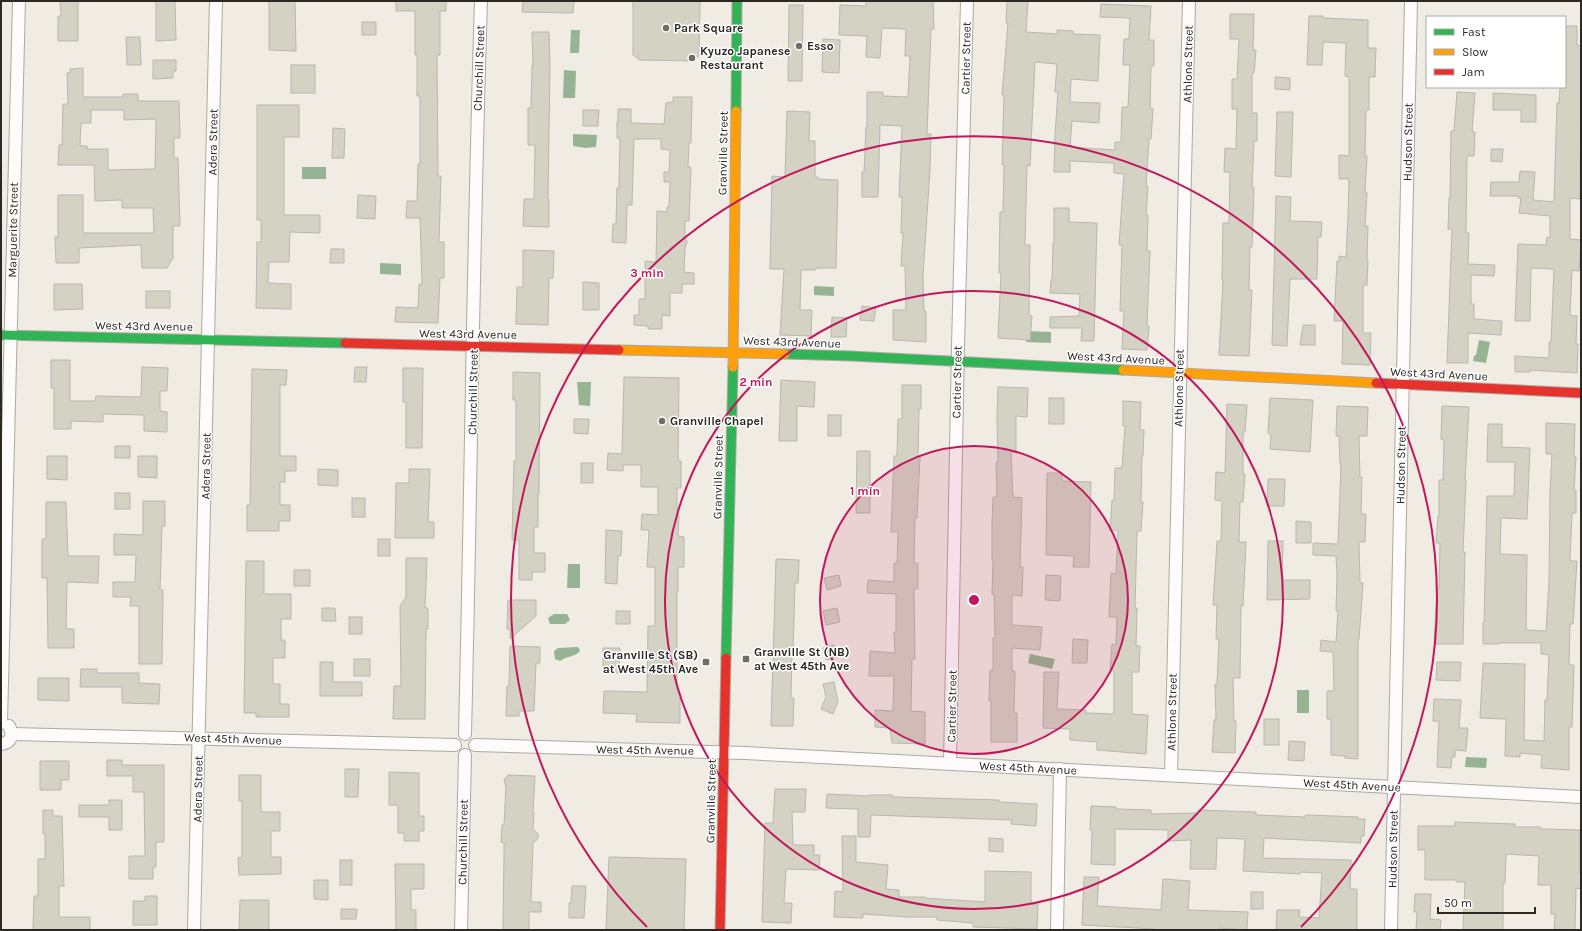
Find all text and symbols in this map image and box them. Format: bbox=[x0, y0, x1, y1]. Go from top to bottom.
legend bbox=[1426, 16, 1566, 88]
place label: Park Square bbox=[674, 21, 743, 35]
street label: Cartier Street bbox=[958, 21, 974, 94]
marker: Park Square bbox=[661, 23, 671, 33]
street label: Churchill Street bbox=[471, 24, 488, 111]
street label: Athlone Street bbox=[1180, 25, 1196, 103]
text: Fast bbox=[1462, 25, 1486, 39]
place label: Esso bbox=[807, 39, 834, 53]
marker: Esso bbox=[794, 41, 804, 51]
place label: Kyuzo Japanese Restaurant bbox=[700, 44, 790, 72]
text: Slow bbox=[1462, 45, 1488, 59]
marker: Kyuzo Japanese Restaurant bbox=[687, 53, 697, 63]
text: Jam bbox=[1462, 65, 1485, 79]
street label: Hudson Street bbox=[1400, 102, 1416, 181]
street label: Adera Street bbox=[205, 108, 221, 176]
street label: Granville Street bbox=[715, 110, 731, 195]
street label: Marguerite Street bbox=[5, 182, 21, 278]
text: 3 min bbox=[630, 266, 664, 280]
street label: West 43rd Avenue bbox=[95, 318, 193, 334]
street label: West 43rd Avenue bbox=[419, 326, 517, 342]
street label: West 43rd Avenue bbox=[743, 333, 841, 351]
street label: Cartier Street bbox=[949, 345, 965, 418]
street label: West 43rd Avenue bbox=[1067, 348, 1165, 368]
street label: Churchill Street bbox=[465, 349, 481, 435]
street label: Athlone Street bbox=[1171, 349, 1187, 427]
street label: West 43rd Avenue bbox=[1390, 364, 1488, 384]
text: 2 min bbox=[739, 375, 773, 389]
place label: Granville Chapel bbox=[670, 414, 764, 428]
marker: Granville Chapel bbox=[657, 416, 667, 426]
street label: Hudson Street bbox=[1393, 425, 1409, 504]
street label: Adera Street bbox=[198, 432, 214, 500]
street label: Granville Street bbox=[710, 434, 726, 519]
text: 1 min bbox=[850, 484, 880, 498]
centre of rings bbox=[967, 593, 981, 607]
place label: Granville St (NB) at West 45th Ave bbox=[754, 645, 850, 673]
place label: Granville St (SB) at West 45th Ave bbox=[603, 648, 698, 676]
marker: Granville St (NB) at West 45th Ave bbox=[741, 654, 751, 664]
marker: Granville St (SB) at West 45th Ave bbox=[701, 657, 711, 667]
street label: Cartier Street bbox=[944, 669, 960, 742]
street label: Athlone Street bbox=[1164, 673, 1180, 751]
street label: West 45th Avenue bbox=[184, 730, 282, 748]
street label: West 45th Avenue bbox=[596, 742, 694, 758]
street label: Adera Street bbox=[190, 755, 206, 823]
street label: Granville Street bbox=[703, 758, 719, 843]
street label: West 45th Avenue bbox=[979, 758, 1077, 778]
street label: West 45th Avenue bbox=[1303, 775, 1401, 795]
street label: Churchill Street bbox=[455, 799, 471, 885]
street label: Hudson Street bbox=[1385, 809, 1401, 888]
scale bar bbox=[1438, 889, 1535, 915]
text: 50 m bbox=[1444, 896, 1472, 910]

